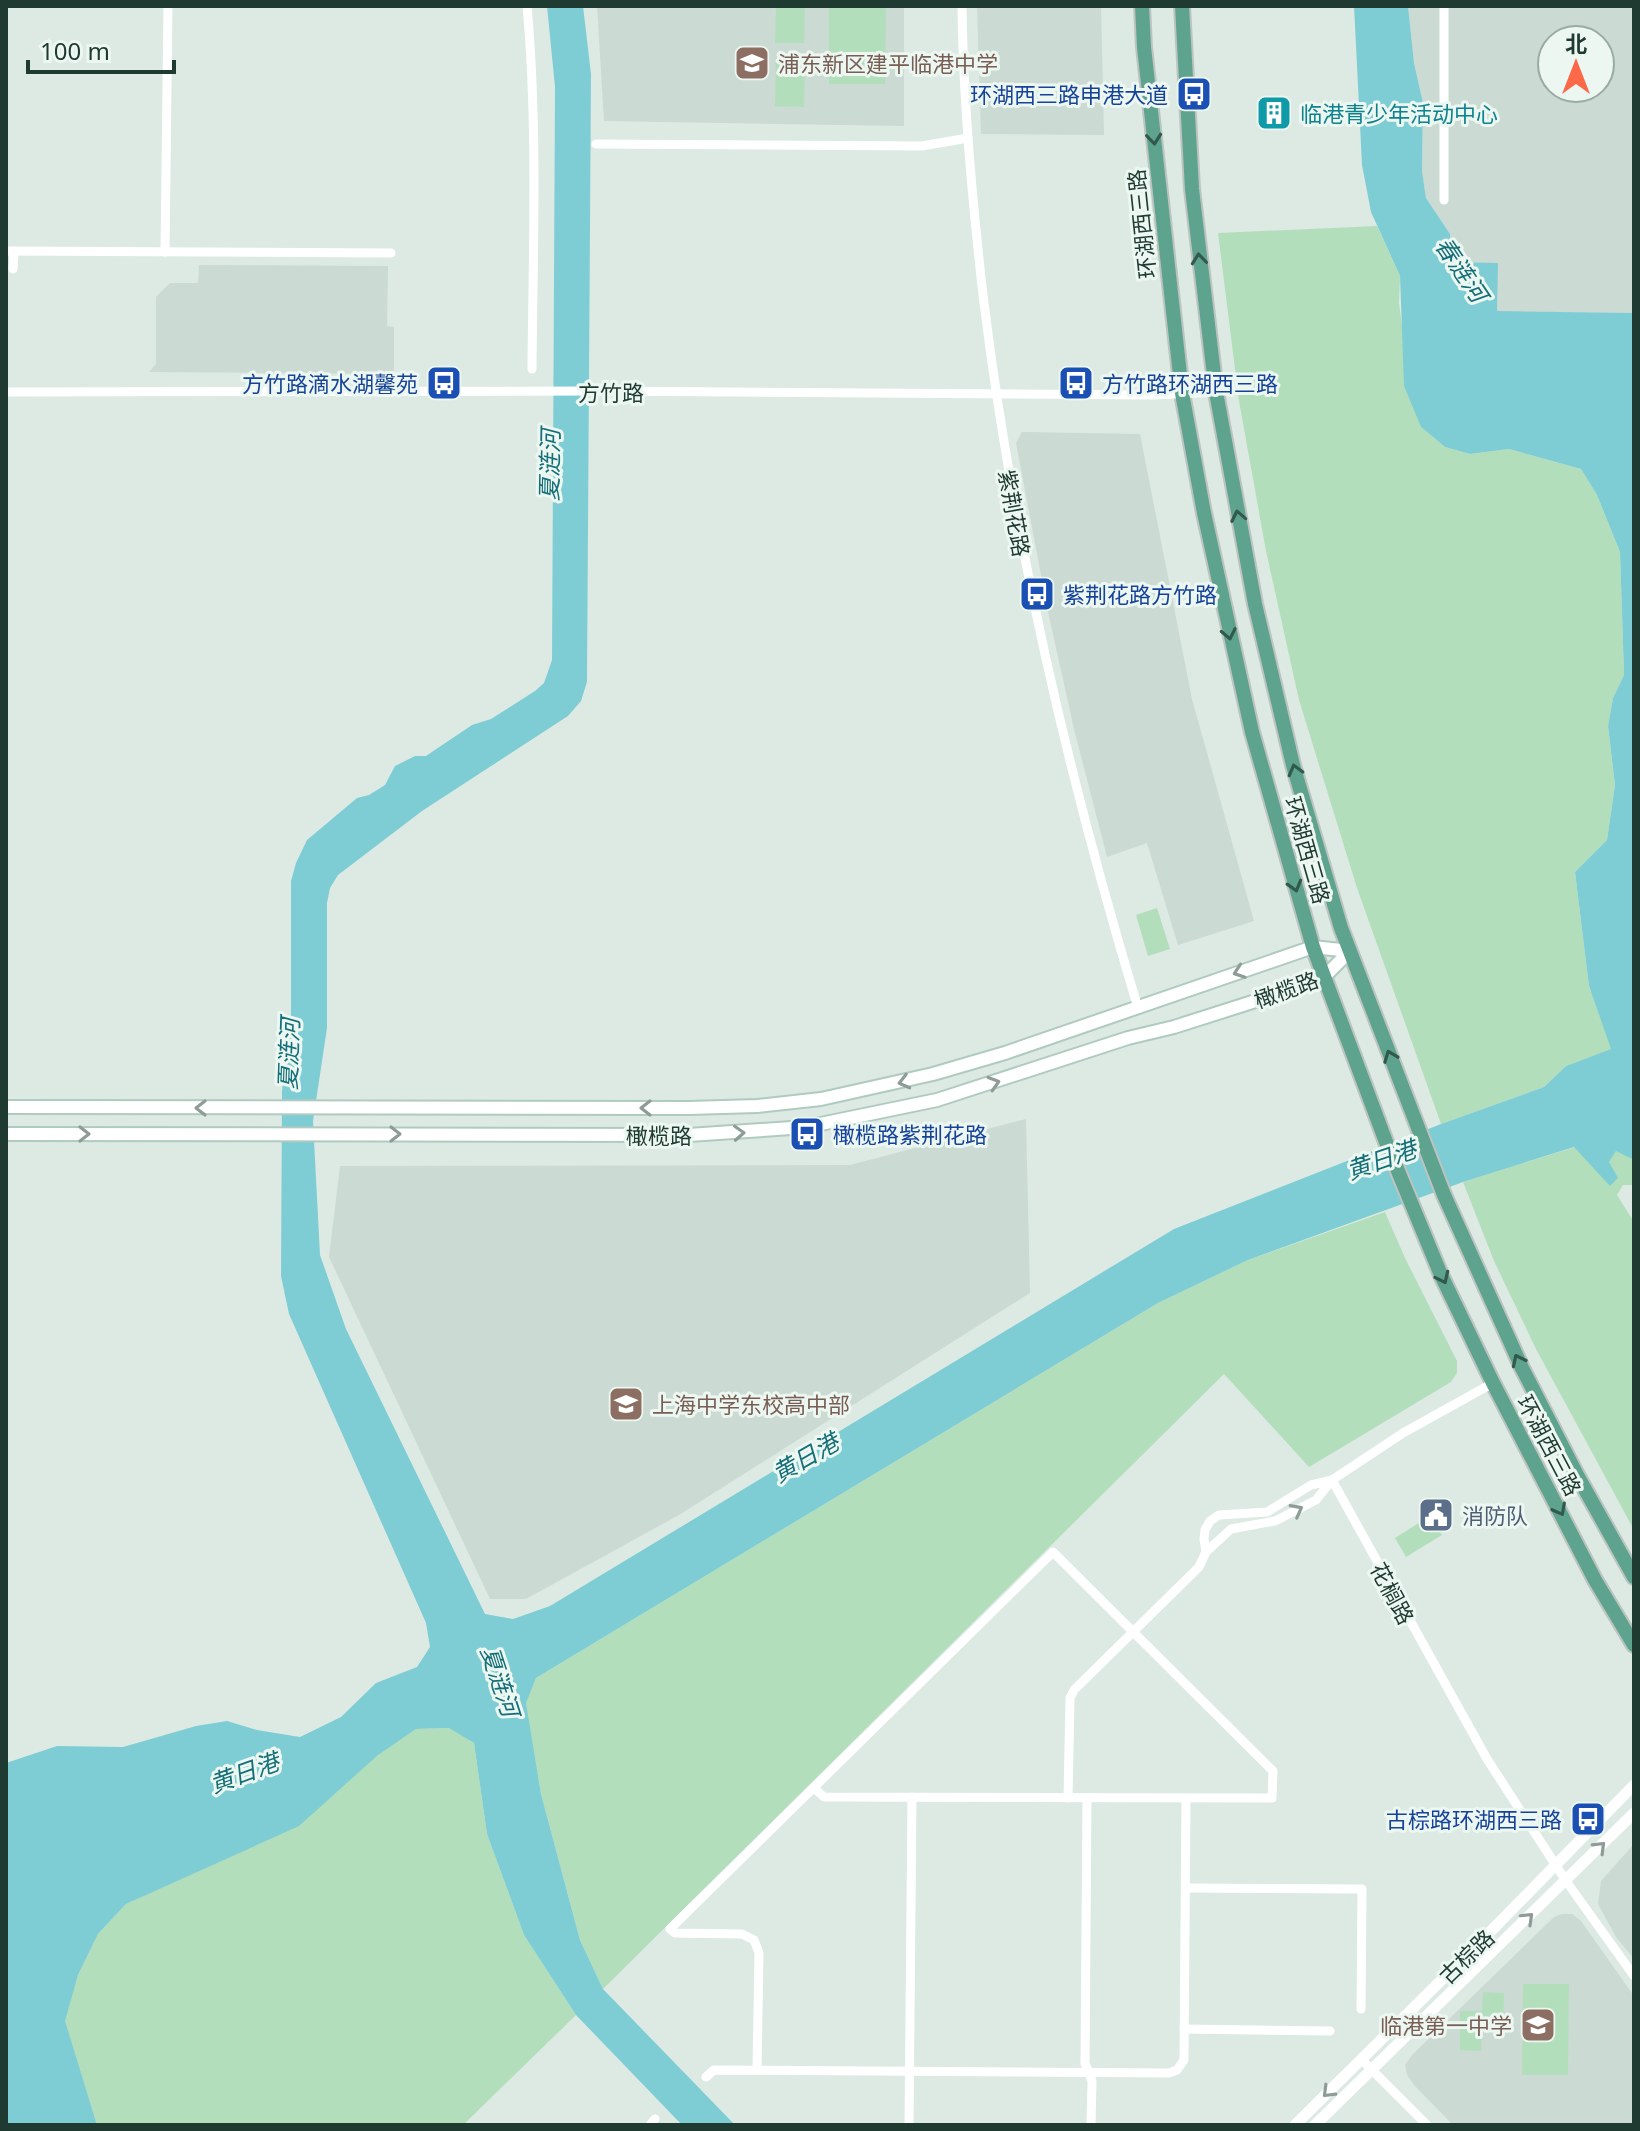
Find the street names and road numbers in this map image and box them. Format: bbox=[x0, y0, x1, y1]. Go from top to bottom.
street label: 环湖西三路 bbox=[1120, 168, 1162, 280]
street label: 方竹路 bbox=[578, 377, 644, 407]
street label: 紫荆花路 bbox=[993, 467, 1037, 559]
street label: 环湖西三路 bbox=[1278, 793, 1338, 907]
street label: 橄榄路 bbox=[1250, 964, 1322, 1014]
street label: 橄榄路 bbox=[626, 1120, 692, 1150]
street label: 环湖西三路 bbox=[1511, 1389, 1589, 1501]
street label: 花榈路 bbox=[1364, 1557, 1422, 1629]
street label: 古棕路 bbox=[1432, 1922, 1500, 1990]

